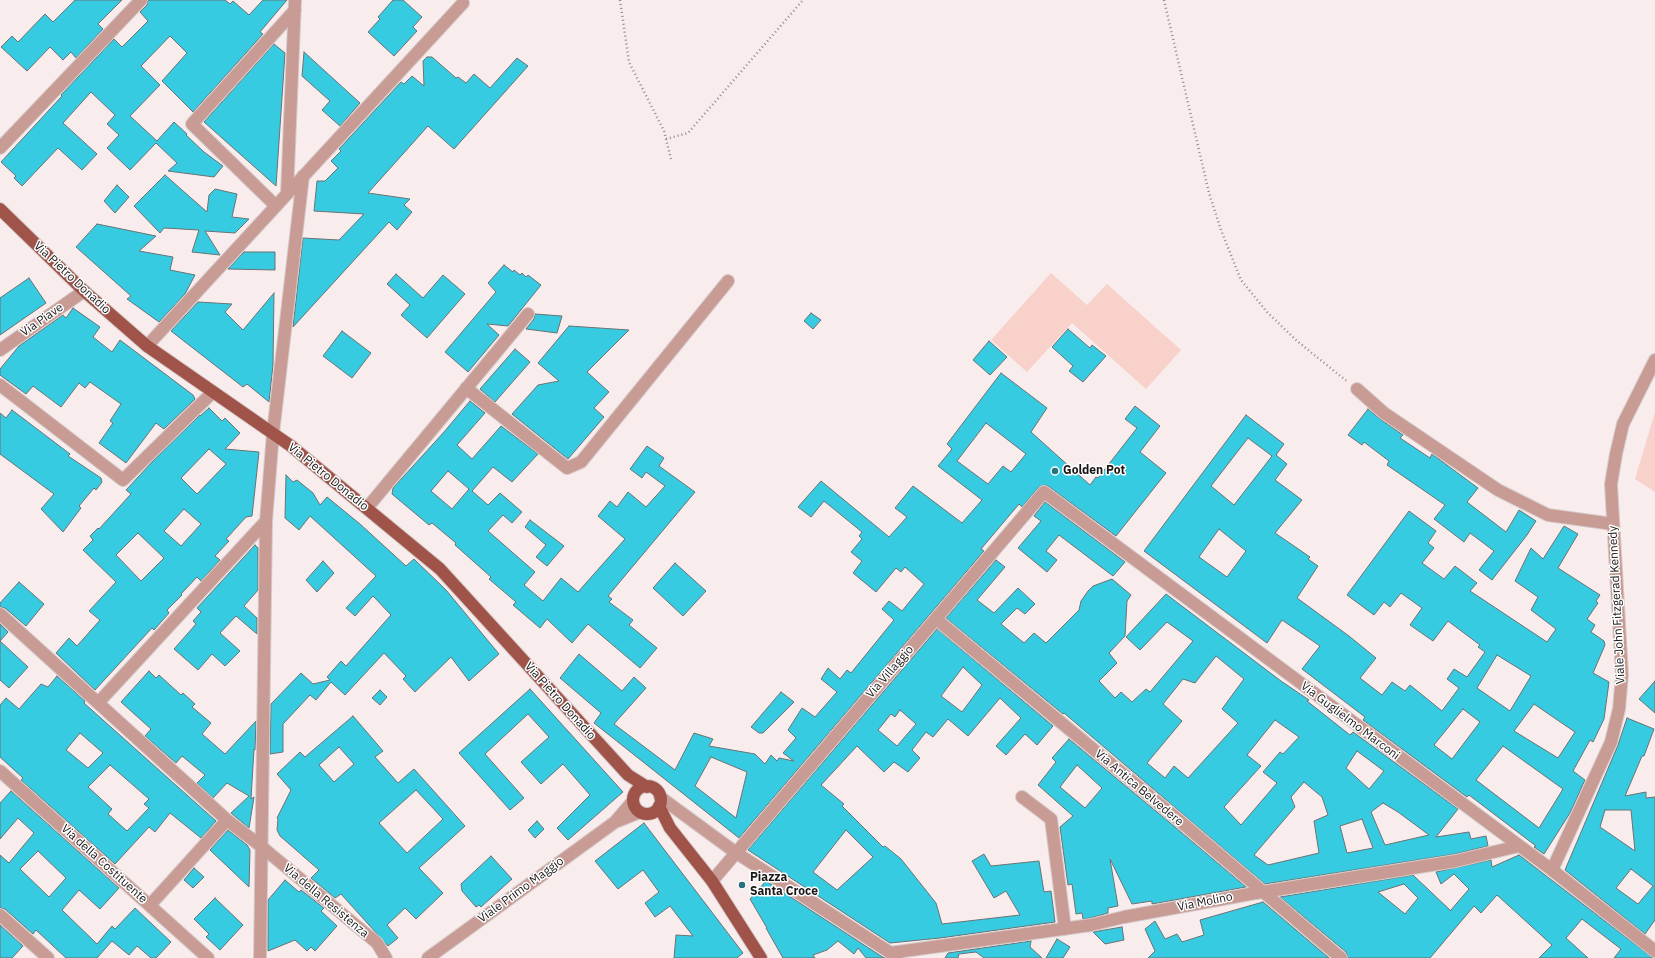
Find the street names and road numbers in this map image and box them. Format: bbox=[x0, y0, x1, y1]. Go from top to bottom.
street label: Via Pietro Donadio bbox=[31, 239, 113, 317]
street label: Via Piave bbox=[18, 300, 66, 340]
street label: Via Pietro Donadio bbox=[285, 440, 371, 514]
street label: Viale John Fitzgerad Kennedy bbox=[1606, 525, 1628, 685]
street label: Via Villaggio bbox=[863, 643, 917, 701]
street label: Via Pietro Donadio bbox=[521, 659, 599, 743]
street label: Via Guglielmo Marconi bbox=[1298, 679, 1402, 763]
street label: Via Antica Belvedere bbox=[1092, 747, 1186, 829]
street label: Via della Costituente bbox=[58, 821, 150, 907]
street label: Viale Primo Maggio bbox=[475, 854, 567, 926]
street label: Via della Resistenza bbox=[280, 861, 372, 941]
street label: Via Molino bbox=[1176, 890, 1234, 914]

